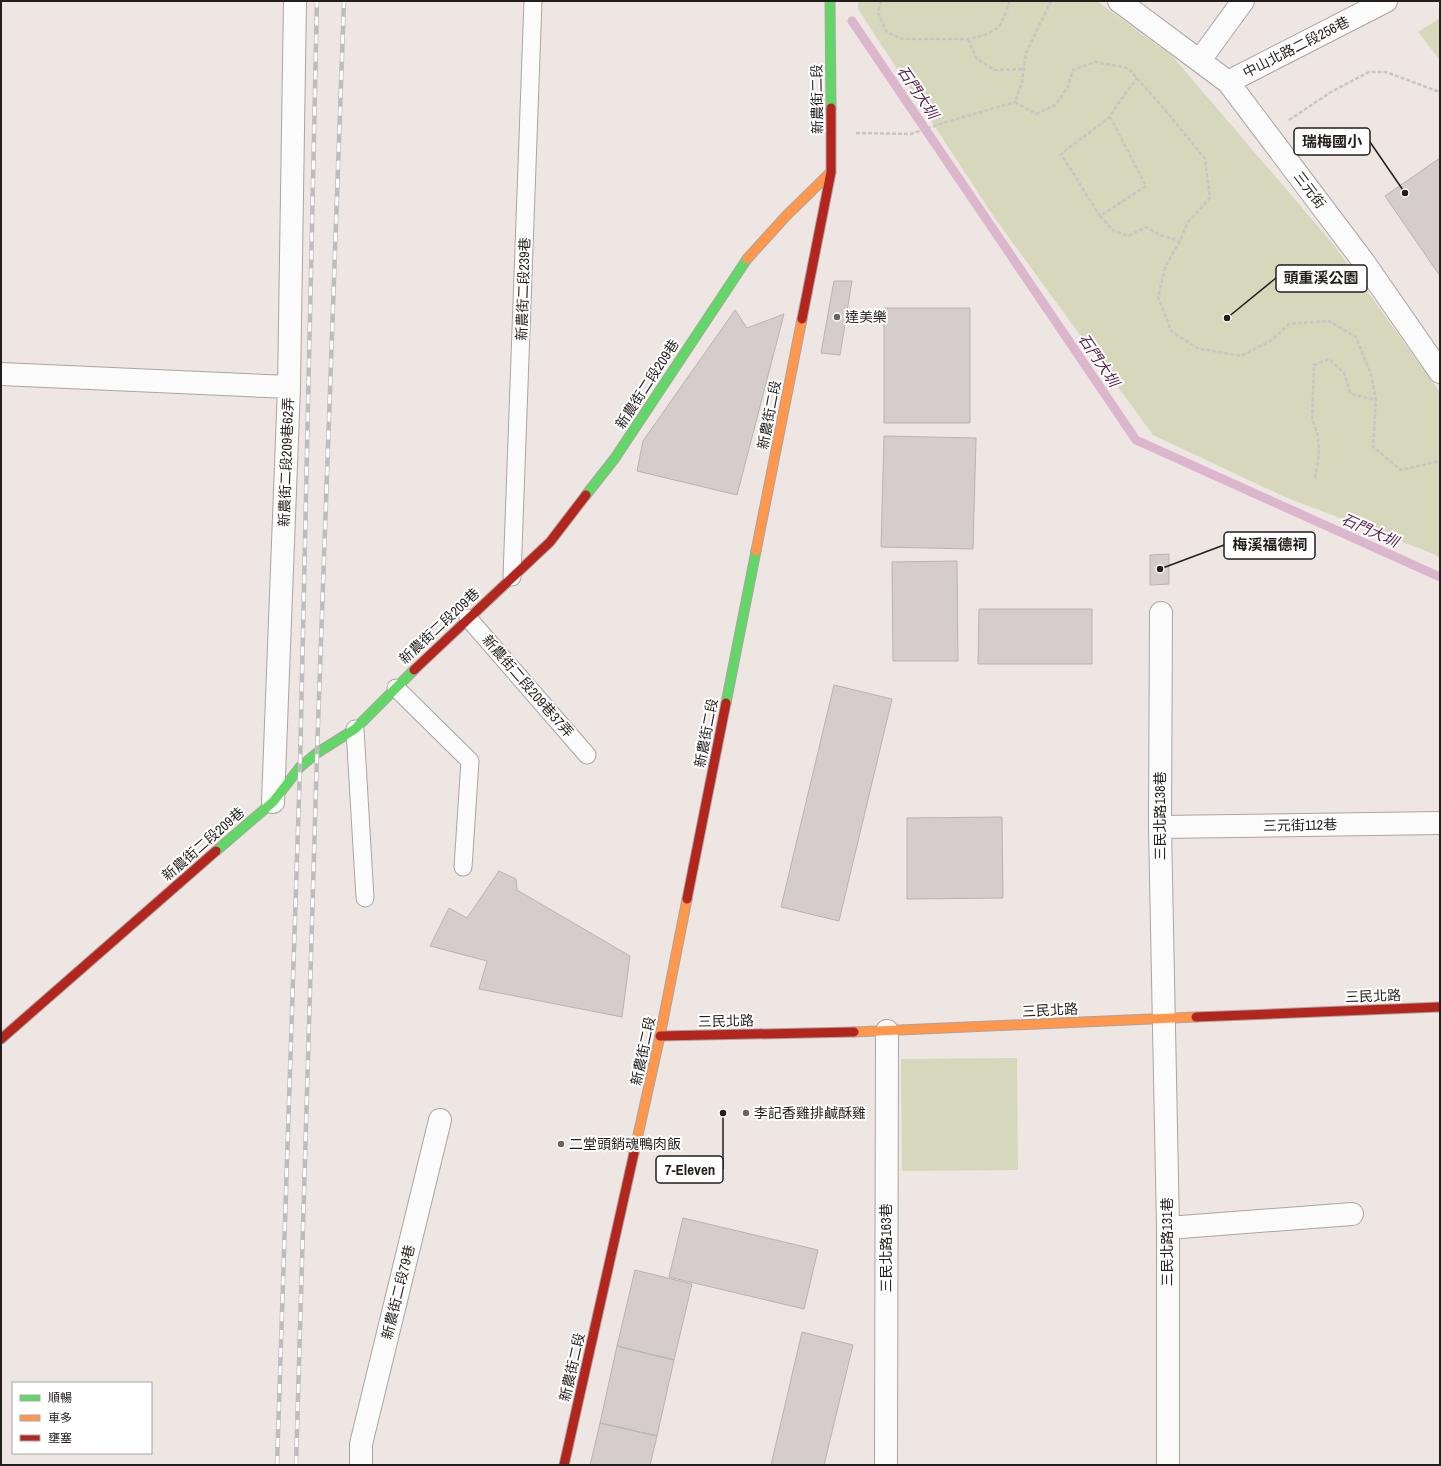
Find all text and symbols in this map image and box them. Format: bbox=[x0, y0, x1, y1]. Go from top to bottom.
street label: 中山北路二段256巷 bbox=[1240, 12, 1352, 82]
water label: 石門大圳 bbox=[893, 61, 945, 124]
street label: 新農街二段 bbox=[807, 64, 827, 134]
callout: 瑞梅國小 bbox=[1294, 128, 1370, 155]
text: 瑞梅國小 bbox=[1302, 131, 1363, 152]
street label: 三元街 bbox=[1290, 168, 1330, 212]
street label: 新農街二段239巷 bbox=[512, 237, 534, 341]
callout: 頭重溪公園 bbox=[1276, 265, 1367, 292]
text: 頭重溪公園 bbox=[1283, 267, 1359, 288]
place label: 達美樂 bbox=[845, 308, 887, 326]
marker: 達美樂 bbox=[832, 312, 842, 322]
water label: 石門大圳 bbox=[1074, 329, 1126, 392]
street label: 新農街二段209巷 bbox=[611, 336, 683, 432]
street label: 新農街二段 bbox=[753, 379, 785, 451]
street label: 新農街二段209巷62弄 bbox=[275, 397, 297, 527]
water label: 石門大圳 bbox=[1338, 508, 1403, 553]
callout: 梅溪福德祠 bbox=[1224, 532, 1315, 559]
text: 梅溪福德祠 bbox=[1232, 534, 1308, 555]
street label: 新農街二段209巷 bbox=[395, 584, 483, 668]
street label: 新農街二段209巷37弄 bbox=[479, 631, 577, 741]
street label: 新農街二段 bbox=[690, 697, 722, 769]
street label: 三民北路138巷 bbox=[1151, 771, 1169, 861]
street label: 新農街二段209巷 bbox=[158, 803, 248, 885]
street label: 三元街112巷 bbox=[1263, 815, 1337, 835]
street label: 三民北路 bbox=[1345, 986, 1401, 1006]
street label: 三民北路 bbox=[1022, 1000, 1078, 1020]
street label: 三民北路 bbox=[698, 1012, 754, 1030]
street label: 新農街二段 bbox=[627, 1015, 659, 1087]
place label: 李記香雞排鹹酥雞 bbox=[754, 1104, 866, 1122]
marker: 李記香雞排鹹酥雞 bbox=[741, 1108, 751, 1118]
place label: 二堂頭銷魂鴨肉飯 bbox=[569, 1135, 681, 1153]
marker: 二堂頭銷魂鴨肉飯 bbox=[556, 1139, 566, 1149]
callout: 7-Eleven bbox=[656, 1156, 723, 1183]
text: 7-Eleven bbox=[665, 1159, 715, 1180]
street label: 三民北路131巷 bbox=[1158, 1197, 1176, 1287]
street label: 三民北路163巷 bbox=[877, 1203, 895, 1293]
street label: 新農街二段79巷 bbox=[378, 1243, 418, 1341]
street label: 新農街二段 bbox=[555, 1331, 589, 1403]
legend bbox=[12, 1382, 152, 1454]
text: 順暢 bbox=[48, 1390, 72, 1406]
text: 車多 bbox=[48, 1410, 72, 1426]
text: 壅塞 bbox=[48, 1430, 72, 1446]

